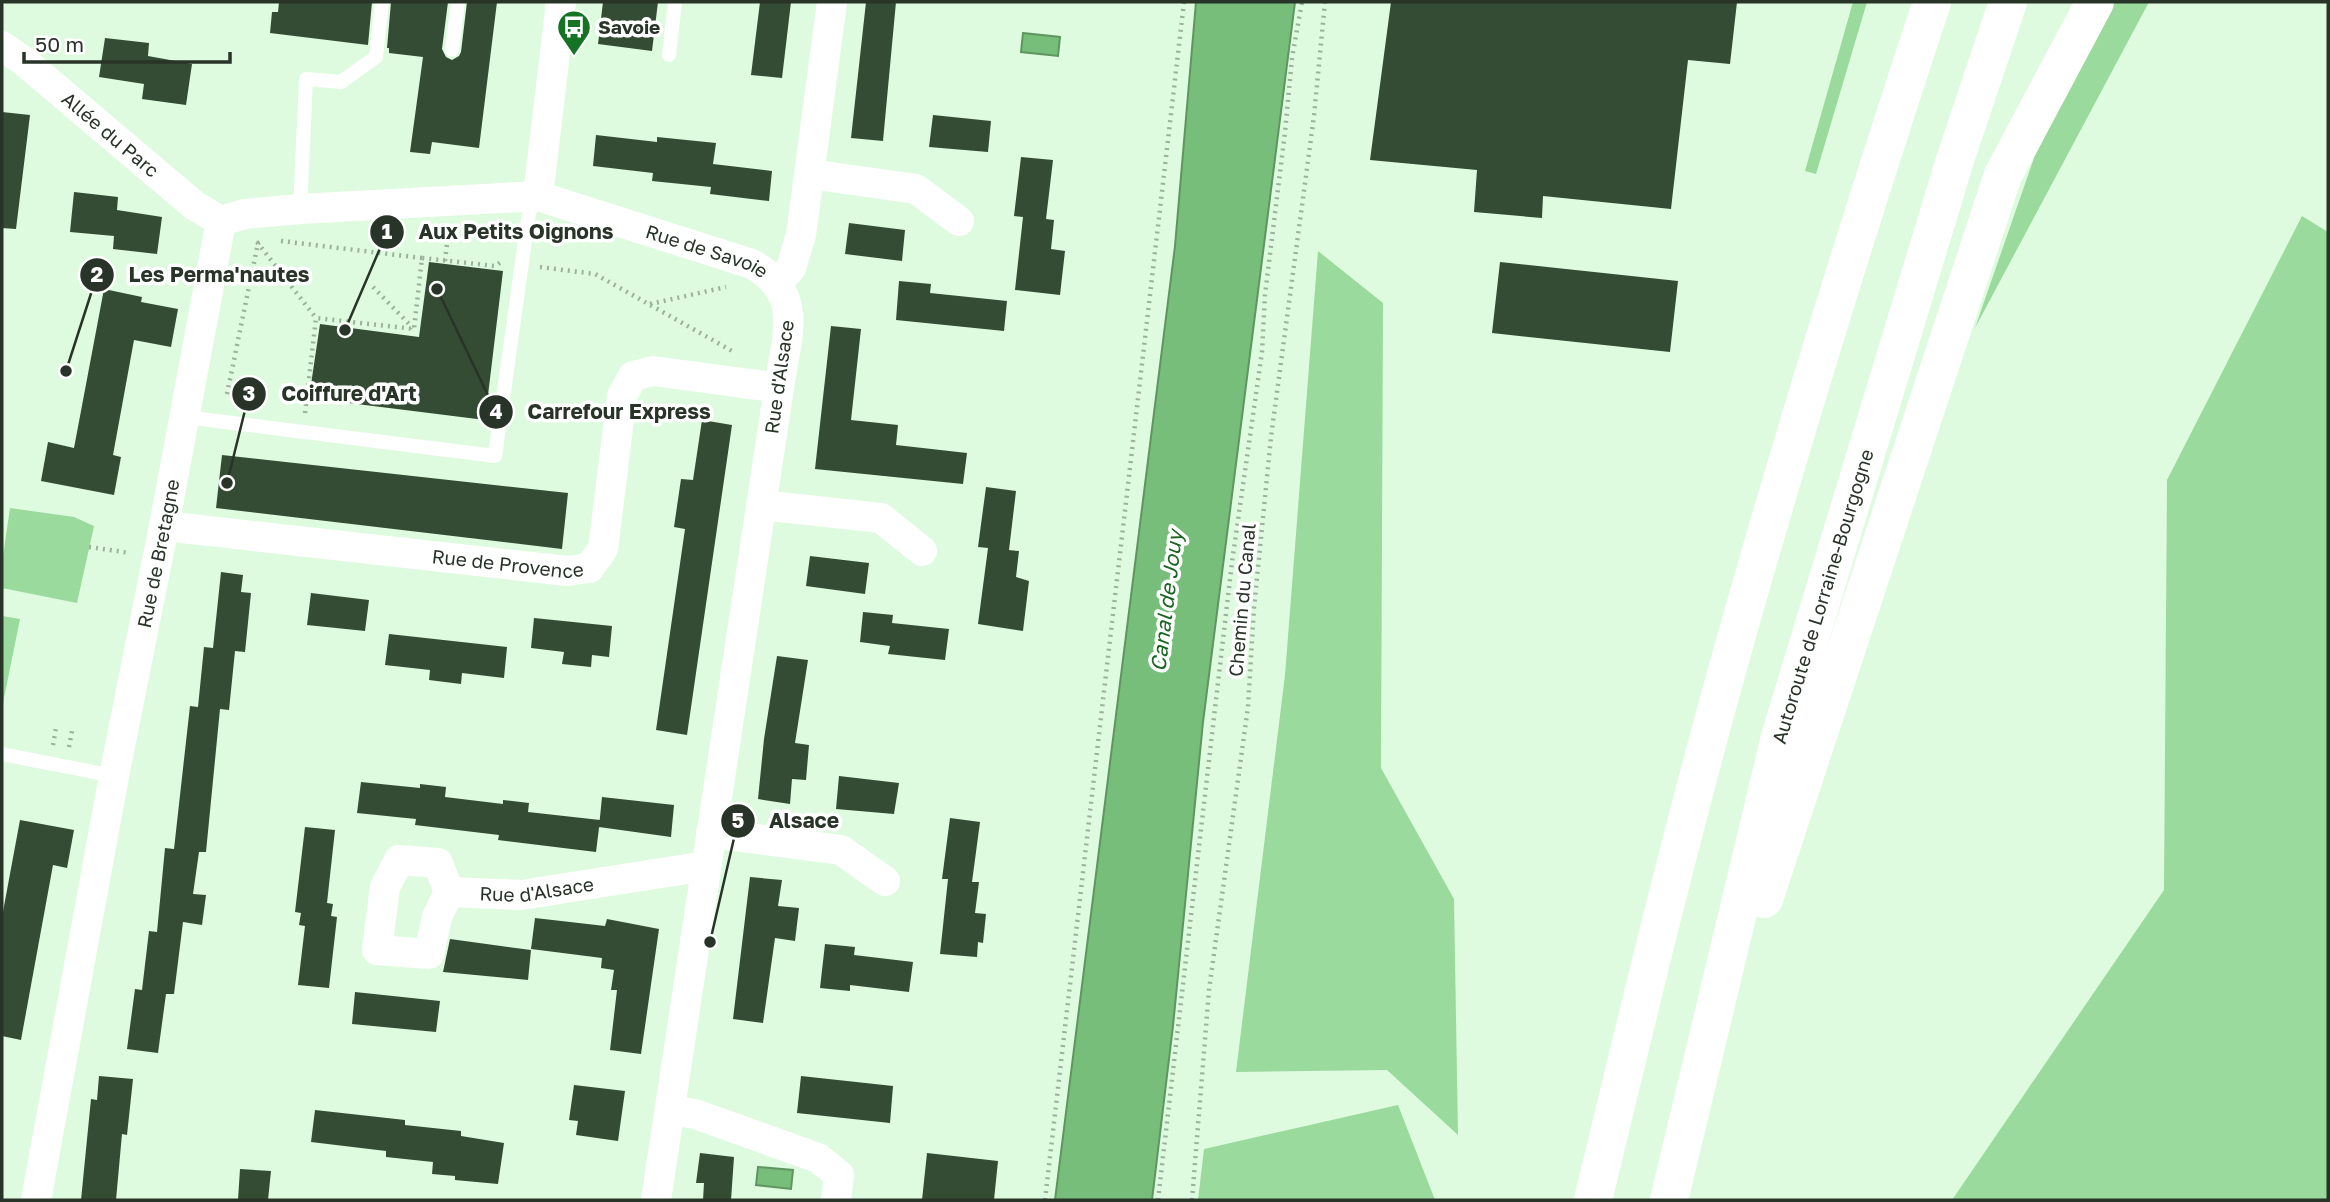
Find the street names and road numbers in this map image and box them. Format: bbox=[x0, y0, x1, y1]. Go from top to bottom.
street label: Allée du Parc bbox=[58, 87, 164, 181]
street label: Rue de Savoie bbox=[643, 219, 773, 282]
street label: Rue d'Alsace bbox=[759, 319, 798, 435]
street label: Autoroute de Lorraine-Bourgogne bbox=[1767, 446, 1878, 746]
street label: Rue de Bretagne bbox=[132, 477, 184, 630]
street label: Chemin du Canal bbox=[1223, 522, 1260, 678]
street label: Rue de Provence bbox=[431, 544, 585, 583]
street label: Rue d'Alsace bbox=[479, 872, 595, 906]

